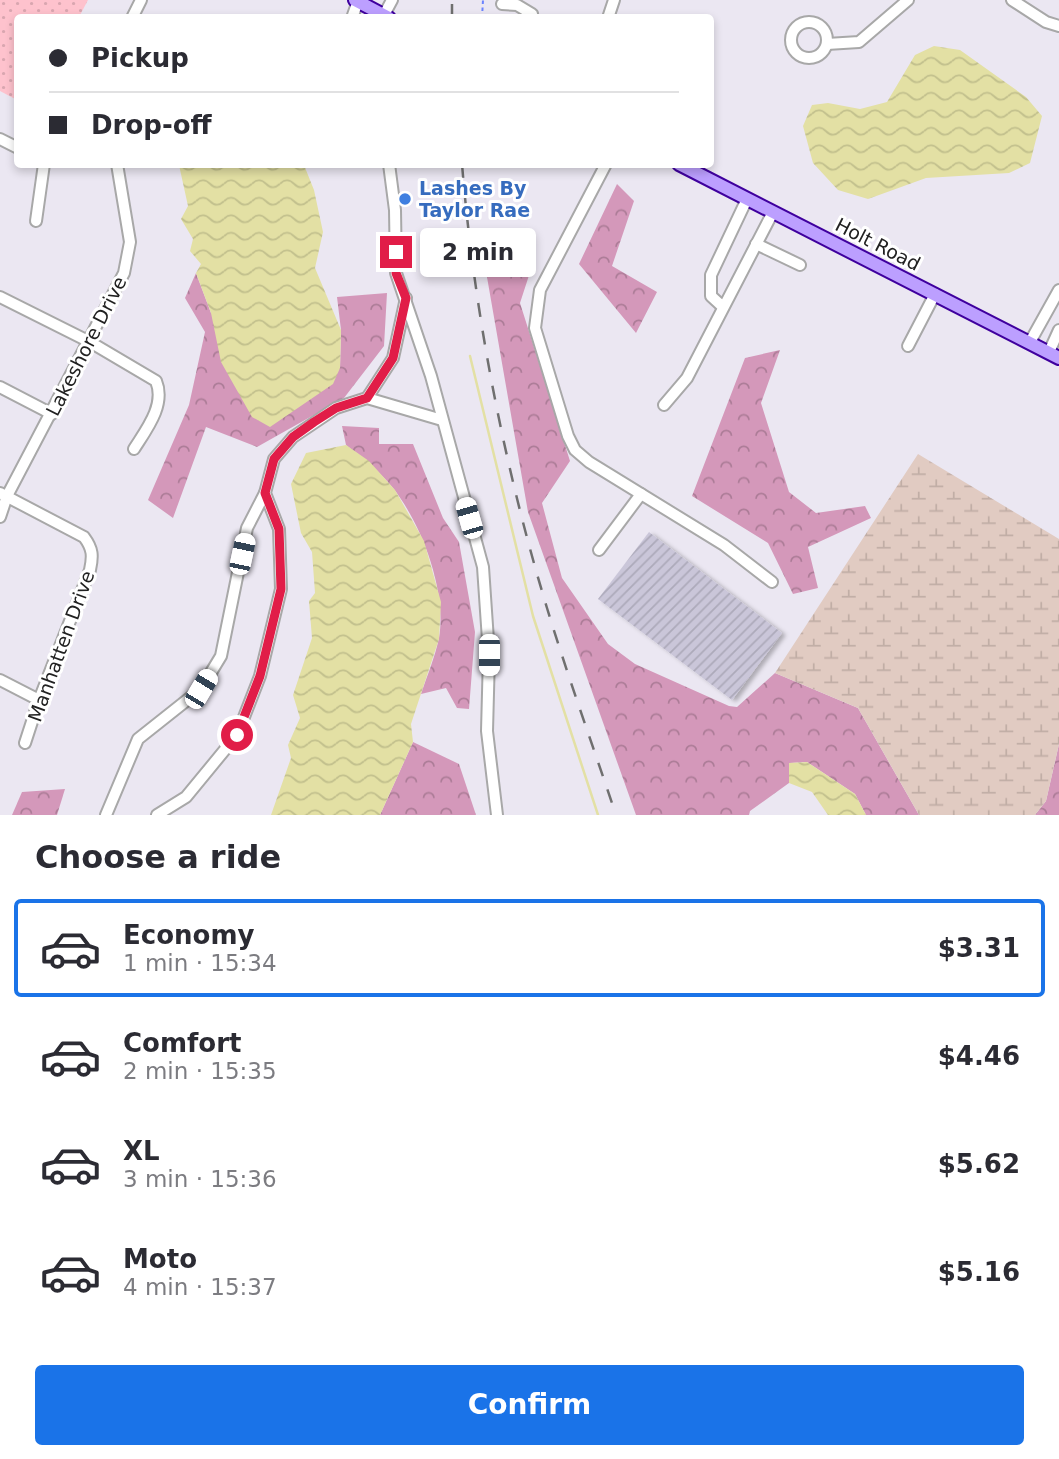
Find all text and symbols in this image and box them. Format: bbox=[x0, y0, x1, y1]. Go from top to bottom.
text: Pickup bbox=[91, 43, 189, 73]
text: Drop-off bbox=[91, 110, 212, 140]
place label: Lashes By Taylor Rae bbox=[419, 177, 530, 221]
marker: Lashes By Taylor Rae bbox=[397, 191, 413, 207]
street label: Holt Road bbox=[832, 213, 924, 275]
callout: 2 min bbox=[420, 228, 536, 276]
route end bbox=[380, 236, 412, 268]
text: 2 min bbox=[442, 239, 514, 265]
street label: Lakeshore Drive bbox=[41, 273, 131, 419]
car bbox=[454, 495, 485, 541]
car bbox=[228, 531, 257, 577]
street label: Manhatten Drive bbox=[23, 567, 99, 725]
car bbox=[479, 634, 500, 676]
car bbox=[182, 666, 221, 712]
route start bbox=[221, 719, 253, 751]
text: Choose a ride bbox=[35, 838, 281, 876]
icon: car bbox=[39, 917, 102, 980]
text: Economy bbox=[123, 920, 254, 950]
text: $3.31 bbox=[938, 933, 1020, 963]
text: 1 min · 15:34 bbox=[123, 950, 277, 976]
icon: car bbox=[39, 1025, 102, 1088]
text: Comfort bbox=[123, 1028, 241, 1058]
text: $4.46 bbox=[938, 1041, 1020, 1071]
text: 2 min · 15:35 bbox=[123, 1058, 277, 1084]
icon: car bbox=[39, 1133, 102, 1196]
text: XL bbox=[123, 1136, 160, 1166]
text: $5.62 bbox=[938, 1149, 1020, 1179]
text: 3 min · 15:36 bbox=[123, 1166, 277, 1192]
icon: car bbox=[39, 1241, 102, 1304]
text: Moto bbox=[123, 1244, 197, 1274]
text: $5.16 bbox=[938, 1257, 1020, 1287]
text: 4 min · 15:37 bbox=[123, 1274, 277, 1300]
button: Confirm bbox=[35, 1365, 1024, 1445]

